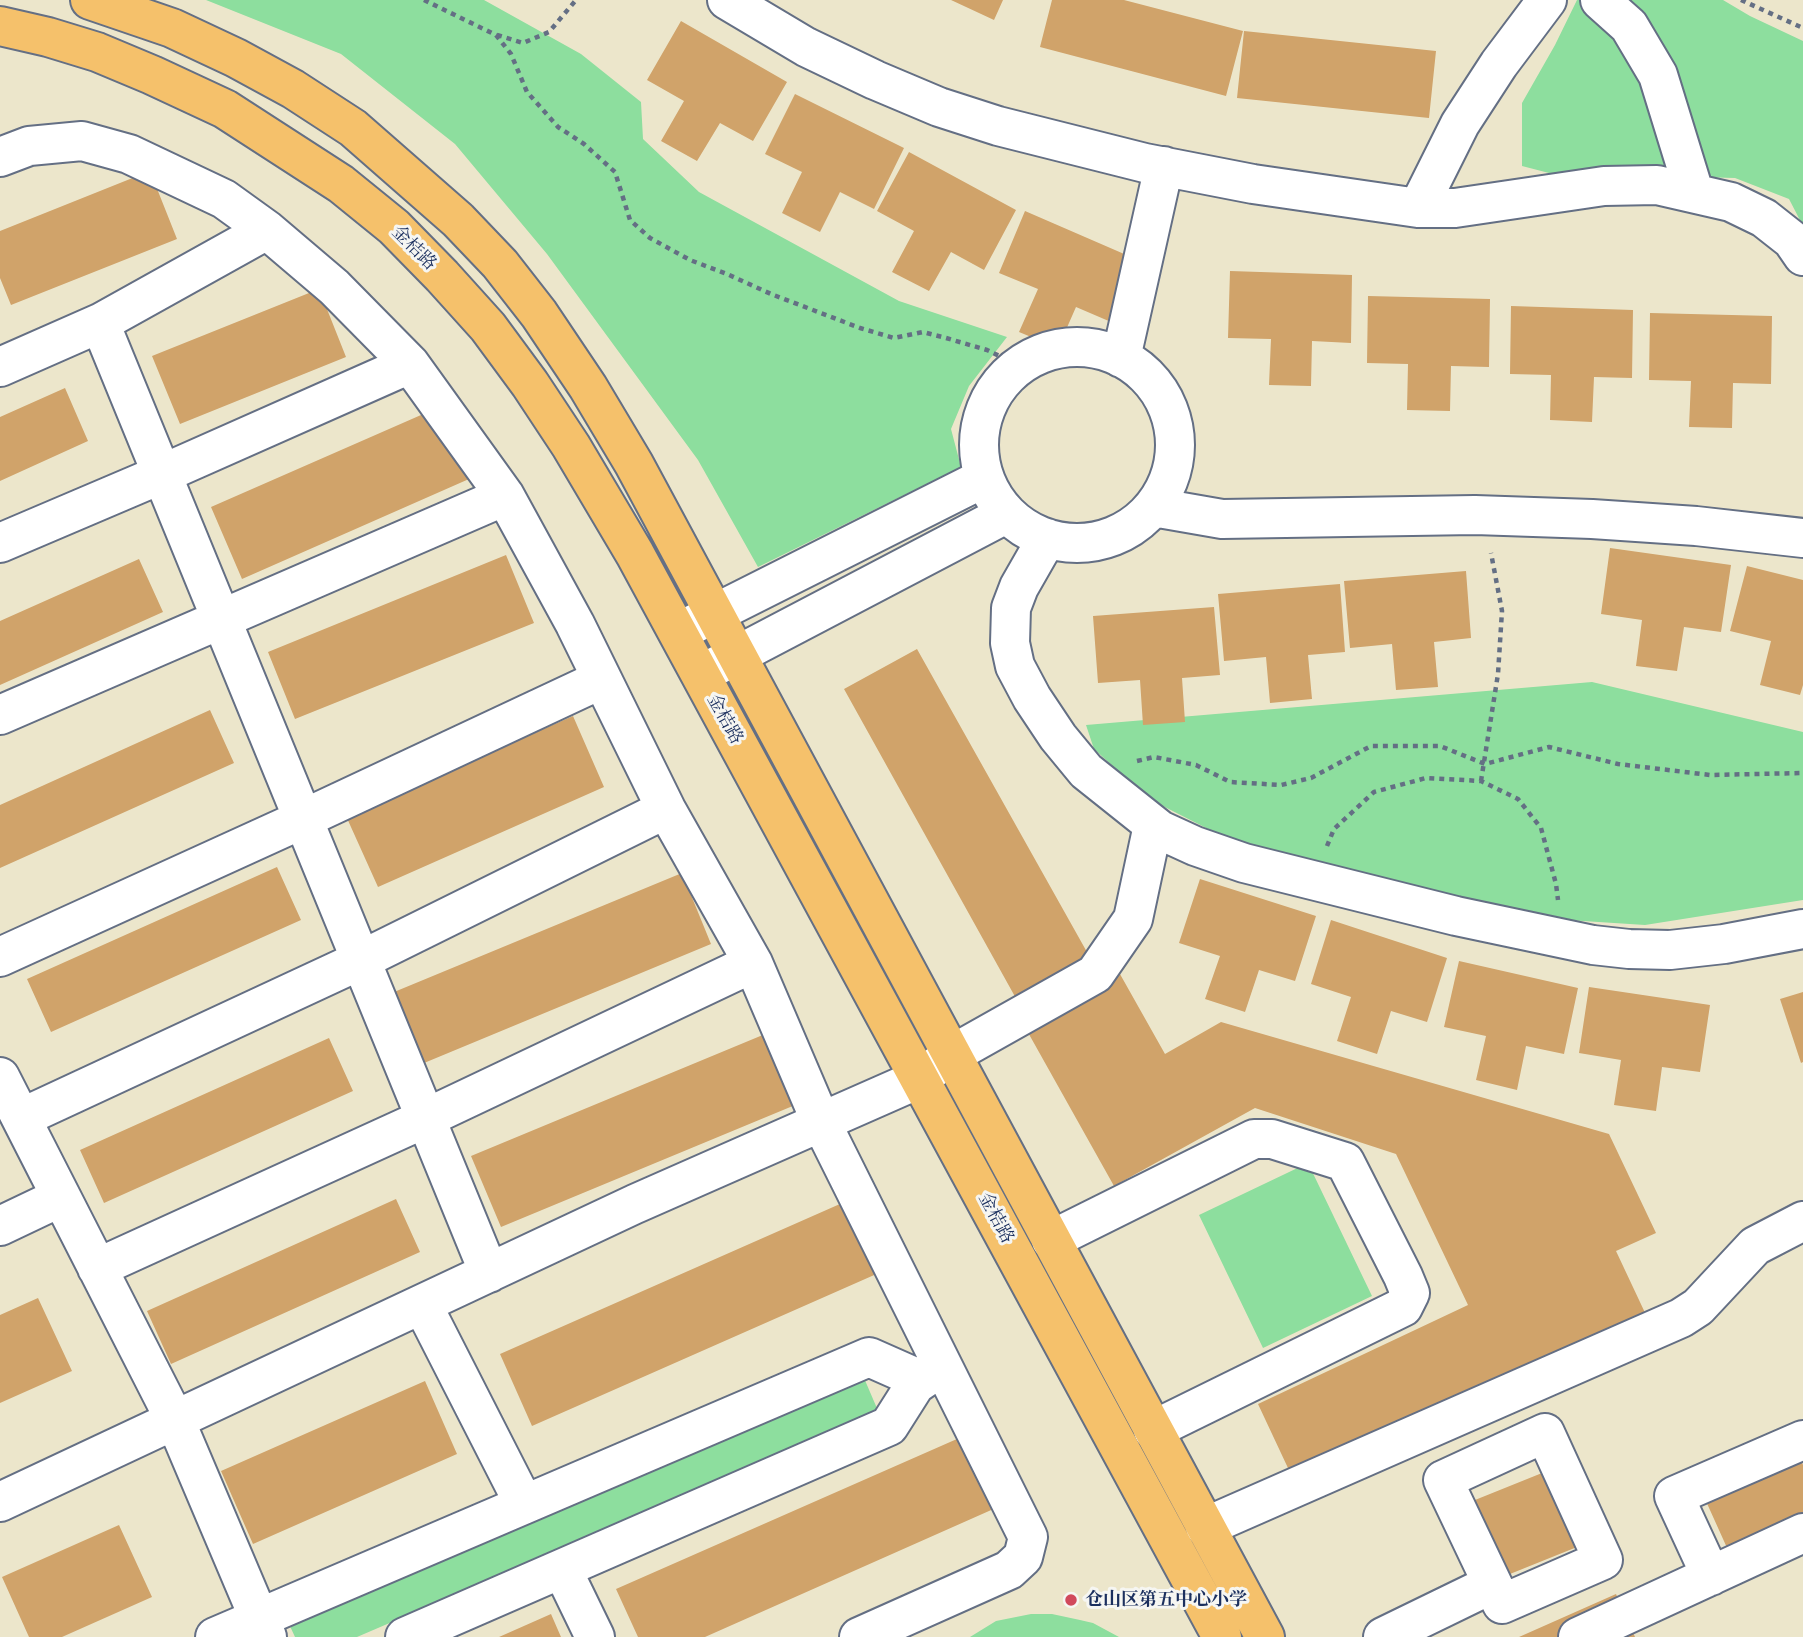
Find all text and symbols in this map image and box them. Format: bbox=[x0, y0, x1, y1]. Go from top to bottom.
street label: 金桔路 bbox=[387, 221, 441, 275]
street label: 金桔路 bbox=[702, 690, 748, 748]
street label: 金桔路 bbox=[974, 1189, 1018, 1247]
place label: 仓山区第五中心小学 bbox=[1085, 1589, 1247, 1611]
marker: 仓山区第五中心小学 bbox=[1063, 1592, 1079, 1608]

